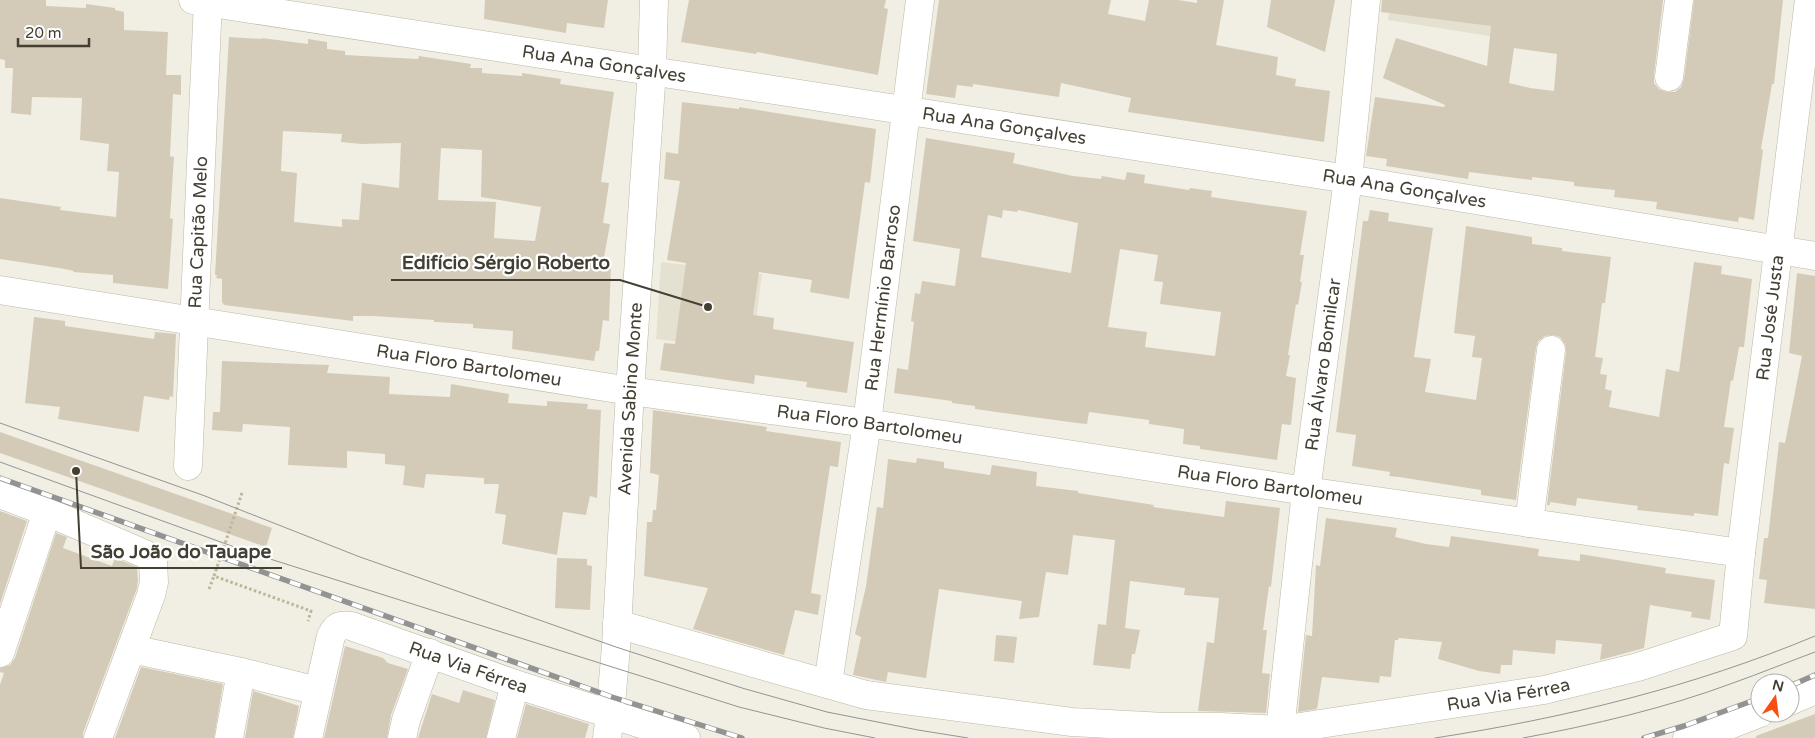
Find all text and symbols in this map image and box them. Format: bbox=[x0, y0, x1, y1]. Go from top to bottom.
scale bar bbox=[18, 15, 89, 47]
text: 20 m bbox=[25, 24, 62, 42]
street label: Rua Ana Gonçalves bbox=[521, 40, 688, 87]
street label: Rua Ana Gonçalves bbox=[921, 102, 1088, 149]
street label: Rua Capitão Melo bbox=[184, 156, 212, 309]
street label: Rua Ana Gonçalves bbox=[1321, 164, 1488, 213]
street label: Rua Hermínio Barroso bbox=[860, 203, 905, 392]
callout: Edifício Sérgio Roberto bbox=[391, 246, 620, 280]
text: Edifício Sérgio Roberto bbox=[402, 252, 610, 275]
street label: Rua José Justa bbox=[1751, 254, 1789, 382]
street label: Rua Álvaro Bomilcar bbox=[1301, 277, 1346, 452]
street label: Avenida Sabino Monte bbox=[613, 302, 647, 496]
street label: Rua Floro Bartolomeu bbox=[375, 339, 563, 391]
street label: Rua Floro Bartolomeu bbox=[775, 400, 964, 449]
street label: Rua Floro Bartolomeu bbox=[1176, 460, 1364, 510]
callout: São João do Tauape bbox=[81, 534, 282, 568]
text: São João do Tauape bbox=[91, 541, 272, 564]
street label: Rua Via Férrea bbox=[406, 636, 531, 698]
street label: Rua Via Férrea bbox=[1445, 673, 1572, 716]
north arrow bbox=[1750, 673, 1800, 723]
text: N bbox=[1771, 676, 1786, 695]

